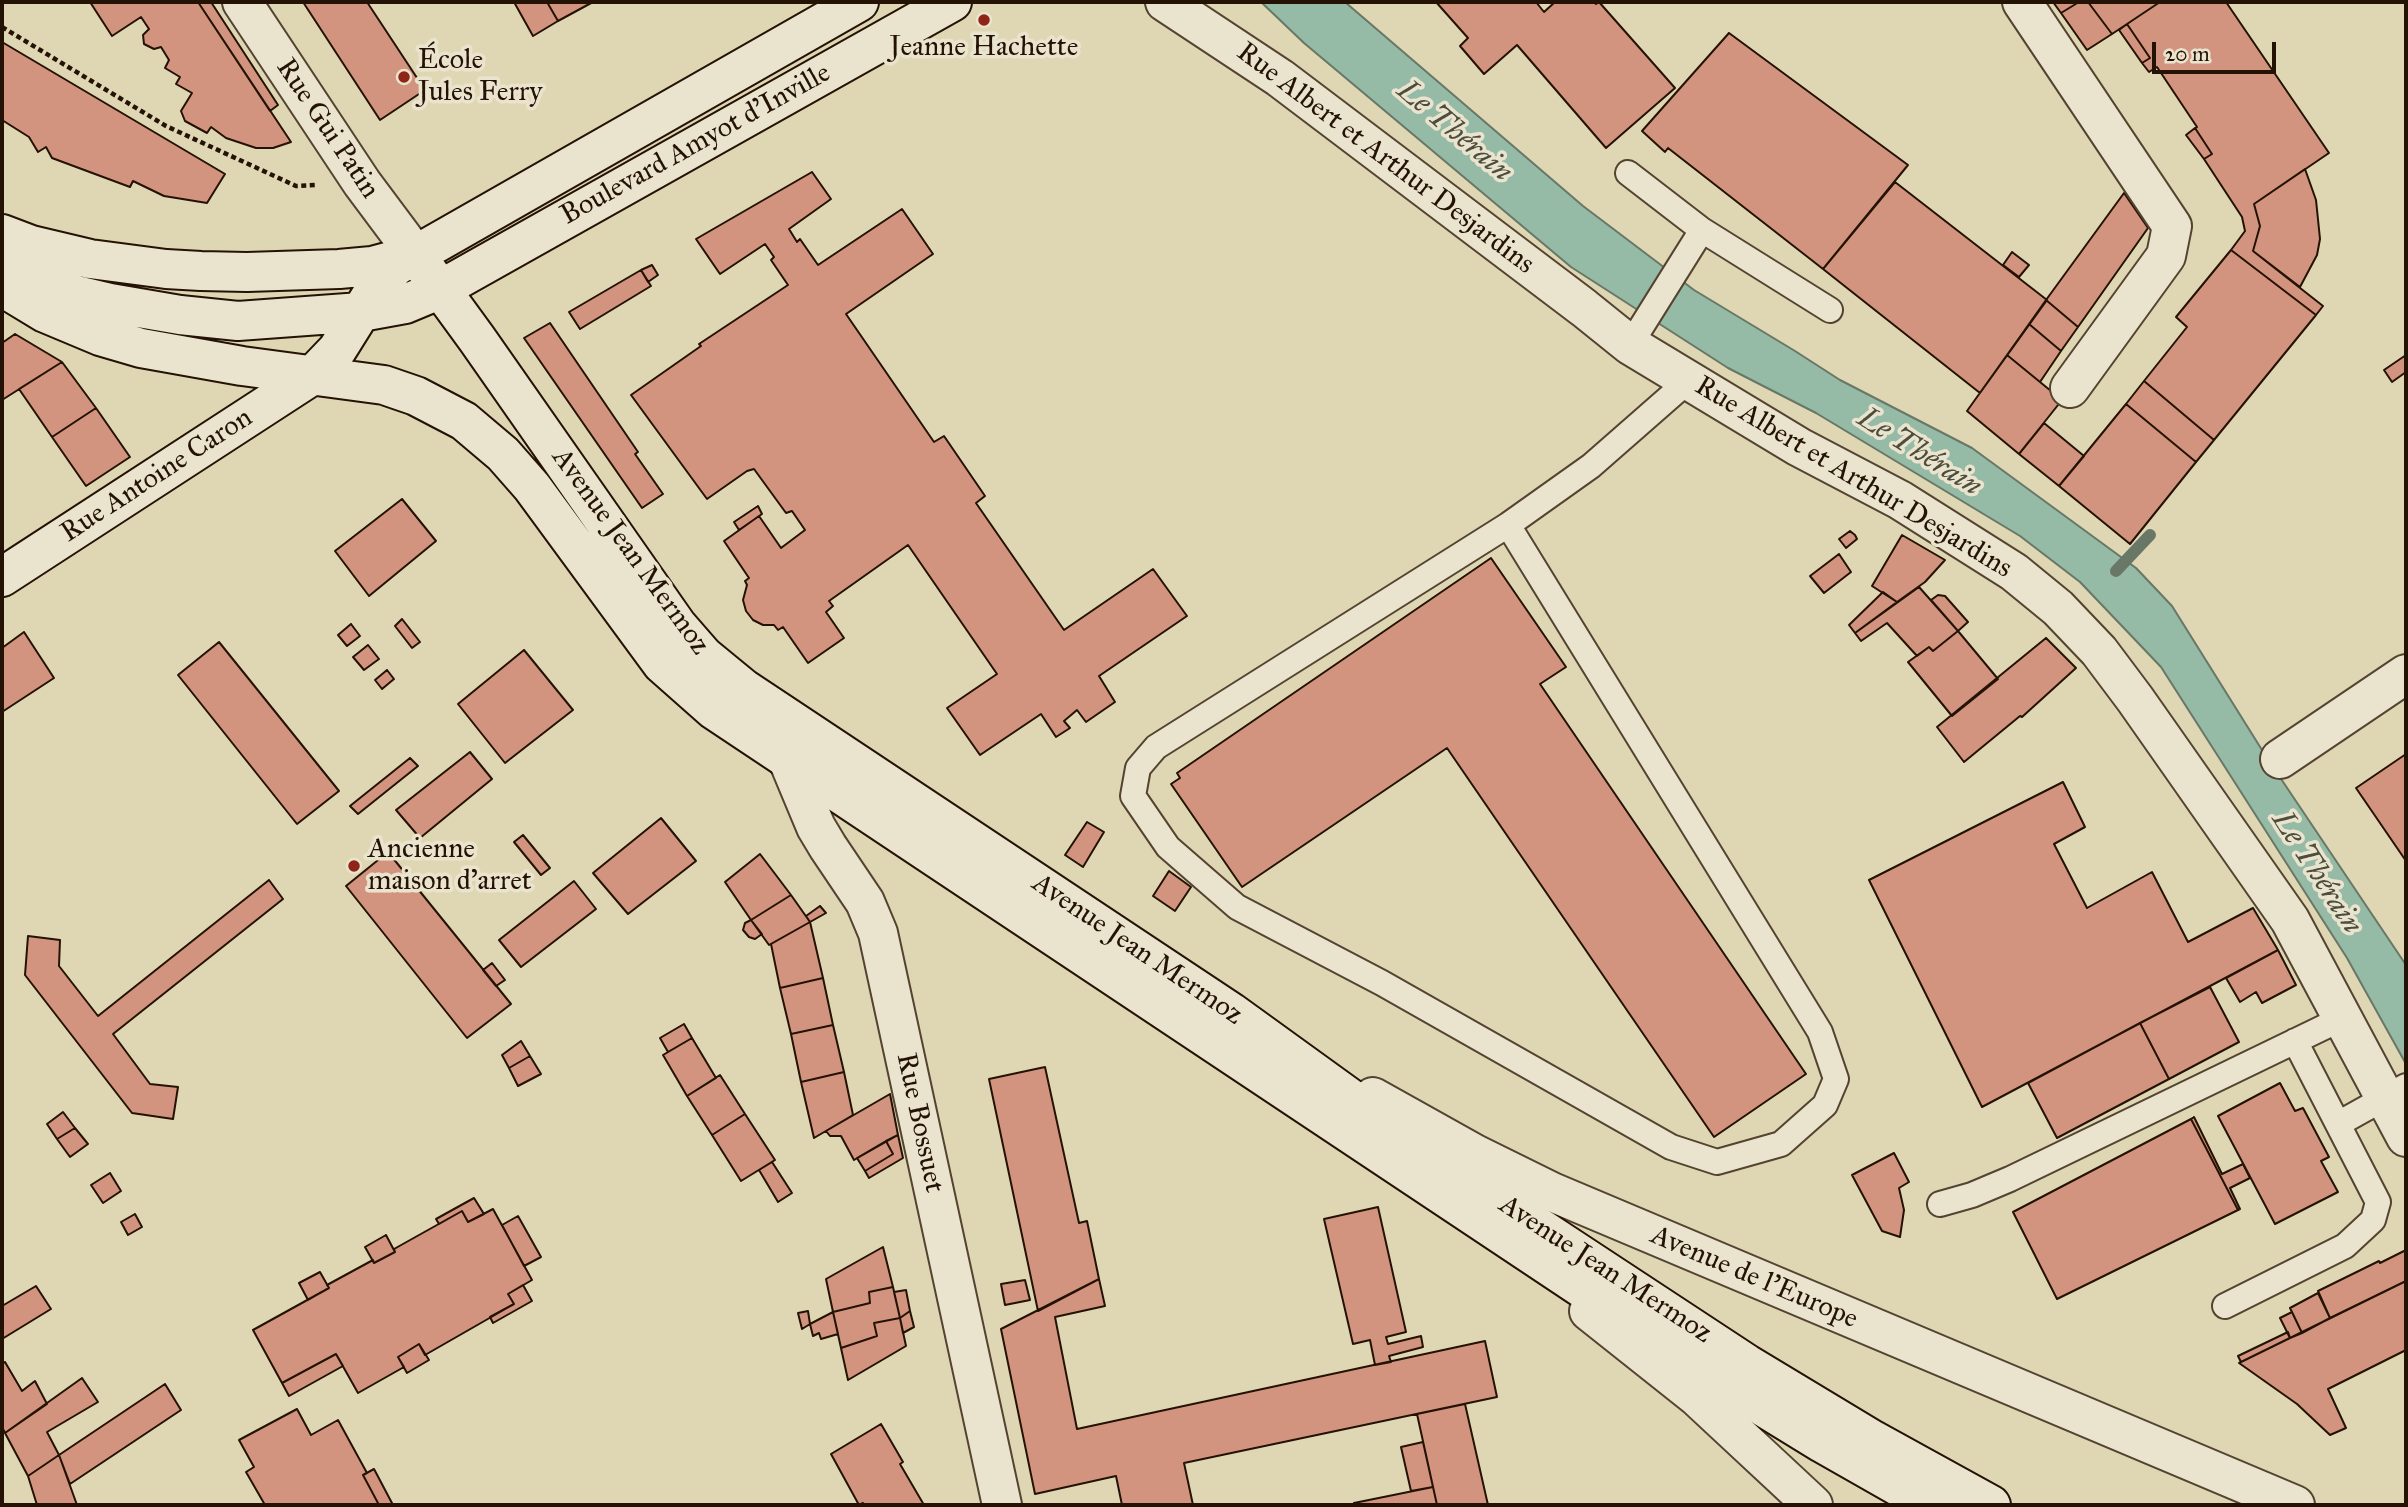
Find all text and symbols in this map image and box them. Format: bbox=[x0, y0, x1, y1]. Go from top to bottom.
marker: Jeanne Hachette bbox=[976, 12, 992, 28]
scale bar bbox=[2156, 28, 2280, 72]
place label: Jeanne Hachette bbox=[890, 31, 1078, 65]
street label: Rue Albert et Arthur Desjardins bbox=[1230, 36, 1540, 282]
text: 20 m bbox=[2165, 41, 2210, 67]
place label: École Jules Ferry bbox=[418, 44, 542, 110]
street label: Rue Gui Patin bbox=[268, 53, 386, 205]
street label: Boulevard Amyot d'Inville bbox=[555, 57, 837, 233]
marker: École Jules Ferry bbox=[396, 69, 412, 85]
water label: Le Thérain bbox=[1389, 73, 1519, 191]
street label: Rue Albert et Arthur Desjardins bbox=[1688, 370, 2018, 586]
water label: Le Thérain bbox=[1850, 401, 1988, 505]
street label: Rue Antoine Caron bbox=[55, 402, 259, 550]
street label: Avenue Jean Mermoz bbox=[544, 442, 716, 662]
water label: Le Thérain bbox=[2263, 805, 2369, 941]
place label: Ancienne maison d'arret bbox=[368, 833, 532, 899]
marker: Ancienne maison d'arret bbox=[346, 858, 362, 874]
street label: Avenue Jean Mermoz bbox=[1025, 867, 1249, 1033]
street label: Rue Bossuet bbox=[888, 1050, 950, 1196]
street label: Avenue Jean Mermoz bbox=[1492, 1189, 1718, 1351]
street label: Avenue de l'Europe bbox=[1645, 1219, 1863, 1337]

